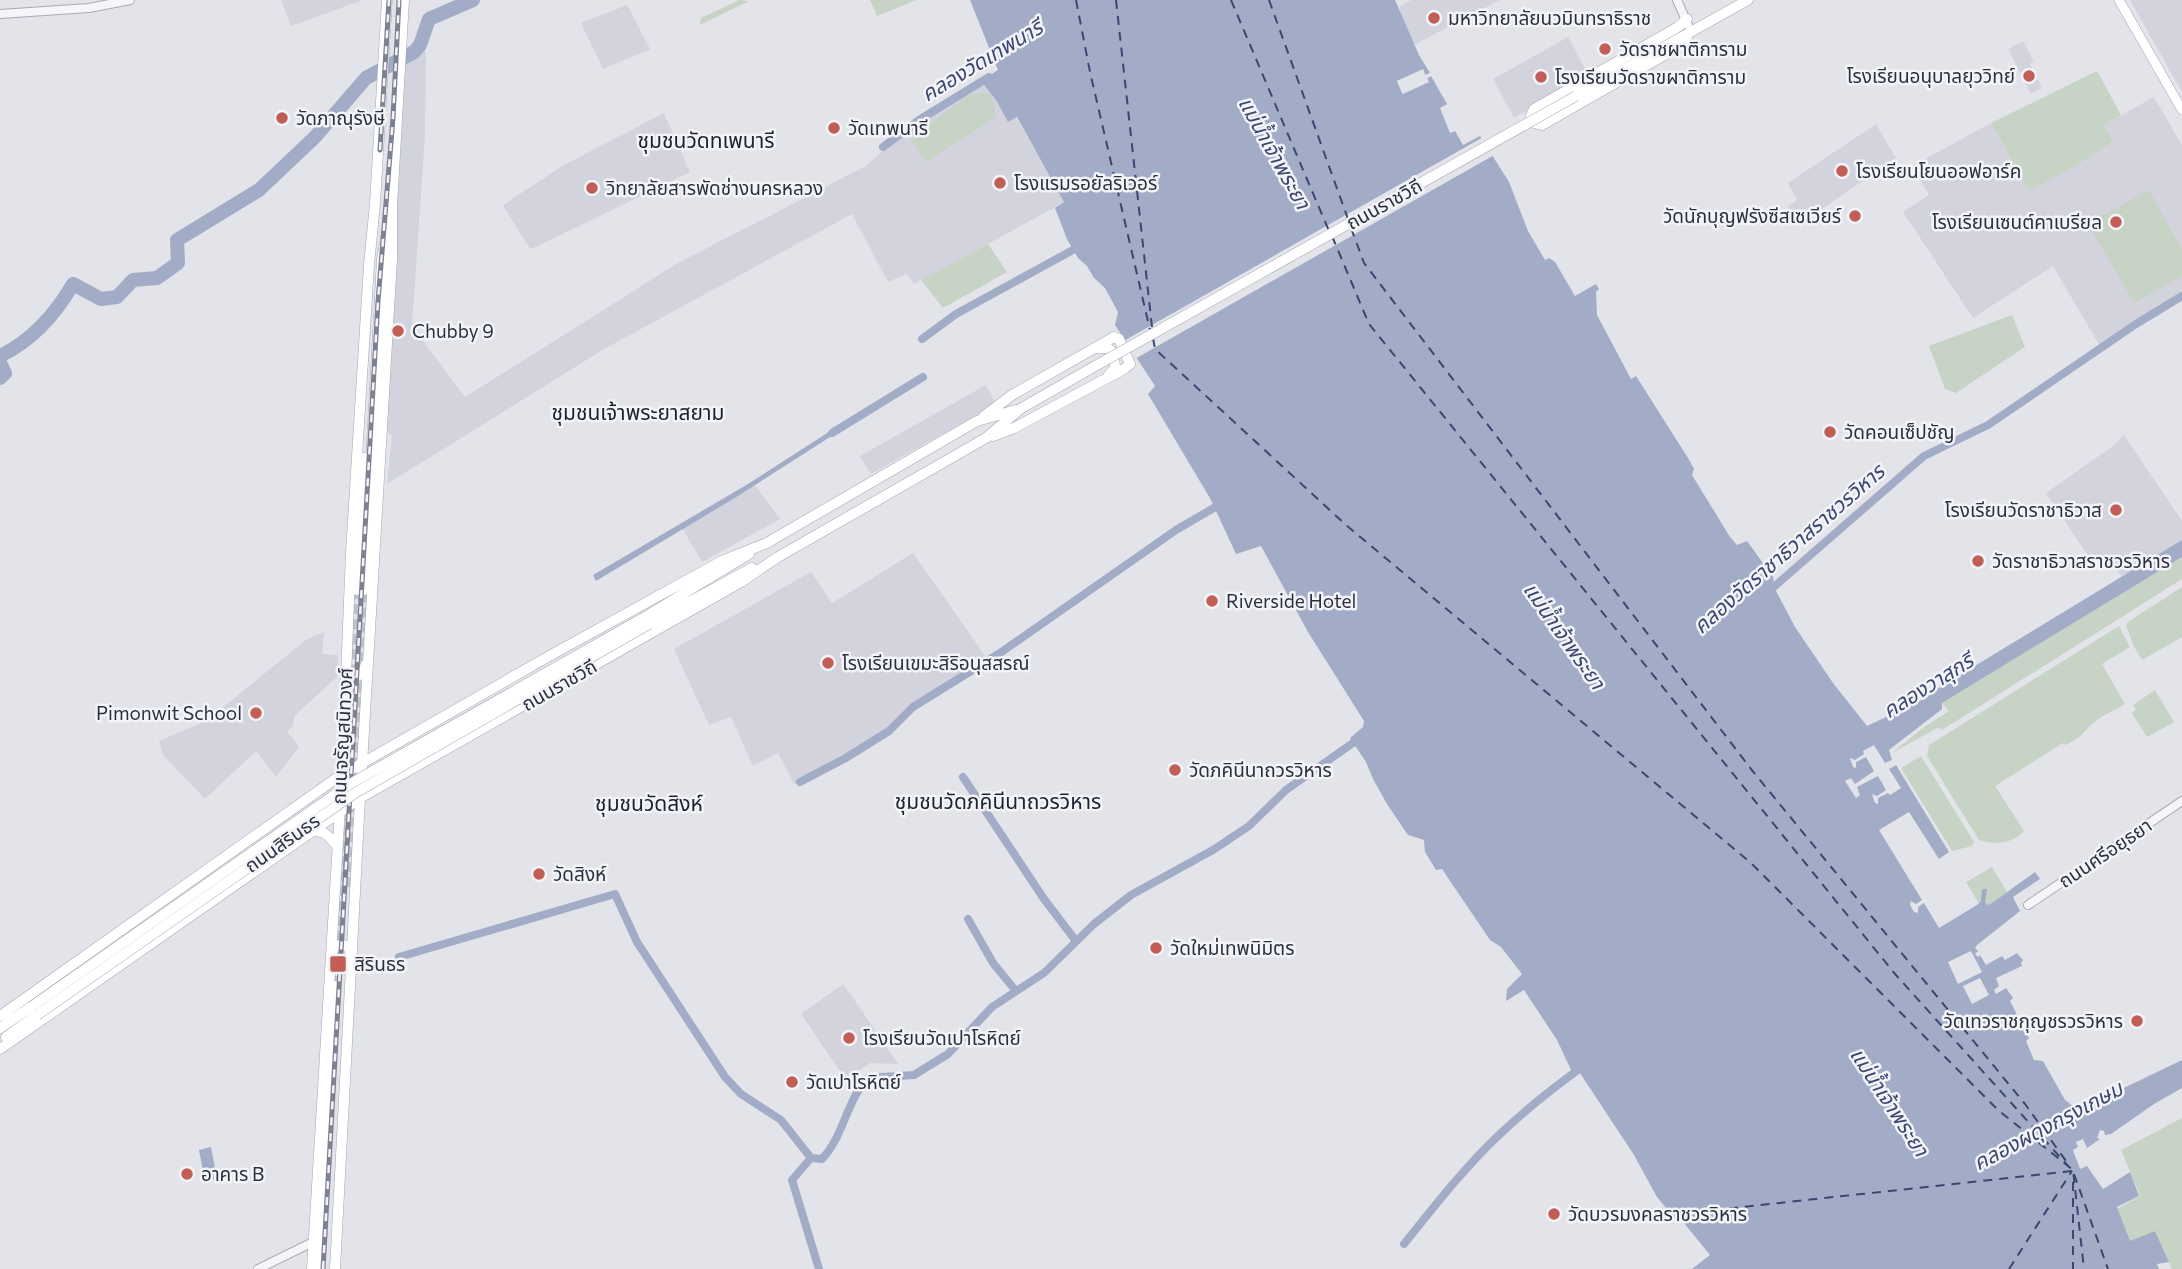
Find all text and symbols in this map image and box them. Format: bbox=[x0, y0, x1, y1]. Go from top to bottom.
place label: มหาวิทยาลัยนวมินทราธิราช bbox=[1448, 6, 1651, 29]
marker: มหาวิทยาลัยนวมินทราธิราช bbox=[1426, 10, 1442, 26]
water label: คลองวัดเทพนารี bbox=[916, 12, 1050, 106]
place label: วัดราชผาติการาม bbox=[1619, 37, 1747, 60]
marker: วัดราชผาติการาม bbox=[1597, 41, 1613, 57]
place label: โรงเรียนอนุบาลยุววิทย์ bbox=[1847, 64, 2015, 88]
place label: โรงเรียนวัดราขผาติการาม bbox=[1555, 65, 1746, 88]
marker: โรงเรียนอนุบาลยุววิทย์ bbox=[2021, 68, 2037, 84]
marker: โรงเรียนวัดราขผาติการาม bbox=[1533, 69, 1549, 85]
water label: แม่น้ำเจ้าพระยา bbox=[1234, 91, 1318, 214]
place label: วัดภาณุรังษี bbox=[296, 106, 385, 130]
marker: วัดภาณุรังษี bbox=[274, 110, 290, 126]
place label: วัดเทพนารี bbox=[848, 116, 928, 139]
marker: วัดเทพนารี bbox=[826, 120, 842, 136]
district label: ชุมชนวัดทเพนารี bbox=[638, 127, 775, 154]
place label: โรงเรียนโยนออฟอาร์ค bbox=[1856, 159, 2021, 182]
marker: โรงเรียนโยนออฟอาร์ค bbox=[1834, 163, 1850, 179]
place label: โรงแรมรอยัลริเวอร์ bbox=[1014, 171, 1158, 194]
street label: ถนนราชวิถี bbox=[1342, 173, 1426, 234]
marker: โรงแรมรอยัลริเวอร์ bbox=[992, 175, 1008, 191]
place label: วิทยาลัยสารพัดช่างนครหลวง bbox=[606, 176, 823, 199]
marker: วิทยาลัยสารพัดช่างนครหลวง bbox=[584, 180, 600, 196]
place label: วัดนักบุญฟรังซีสเซเวียร์ bbox=[1663, 204, 1842, 228]
marker: วัดนักบุญฟรังซีสเซเวียร์ bbox=[1847, 208, 1863, 224]
place label: โรงเรียนเซนต์คาเบรียล bbox=[1932, 210, 2102, 233]
marker: โรงเรียนเซนต์คาเบรียล bbox=[2108, 214, 2124, 230]
place label: Chubby 9 bbox=[412, 319, 494, 342]
marker: Chubby 9 bbox=[390, 323, 406, 339]
district label: ชุมชนเจ้าพระยาสยาม bbox=[552, 399, 725, 426]
place label: วัดคอนเซ็ปชัญ bbox=[1844, 420, 1954, 443]
marker: วัดคอนเซ็ปชัญ bbox=[1822, 424, 1838, 440]
water label: คลองวัดราชาธิวาสราชวรวิหาร bbox=[1687, 457, 1890, 638]
place label: โรงเรียนวัดราชาธิวาส bbox=[1945, 498, 2102, 521]
marker: โรงเรียนวัดราชาธิวาส bbox=[2108, 502, 2124, 518]
place label: วัดราชาธิวาสราชวรวิหาร bbox=[1992, 549, 2170, 572]
marker: วัดราชาธิวาสราชวรวิหาร bbox=[1970, 553, 1986, 569]
water label: แม่น้ำเจ้าพระยา bbox=[1519, 576, 1613, 694]
place label: Riverside Hotel bbox=[1226, 589, 1356, 612]
marker: Riverside Hotel bbox=[1204, 593, 1220, 609]
water label: คลองวาสุกรี bbox=[1877, 645, 1982, 724]
place label: โรงเรียนเขมะสิริอนุสสรณ์ bbox=[842, 651, 1030, 675]
street label: ถนนราชวิถี bbox=[517, 654, 600, 715]
marker: โรงเรียนเขมะสิริอนุสสรณ์ bbox=[820, 655, 836, 671]
street label: ถนนจรัญสนิทวงศ์ bbox=[326, 667, 357, 805]
place label: Pimonwit School bbox=[96, 701, 242, 724]
marker: Pimonwit School bbox=[248, 705, 264, 721]
place label: วัดภคินีนาถวรวิหาร bbox=[1189, 758, 1332, 781]
marker: วัดภคินีนาถวรวิหาร bbox=[1167, 762, 1183, 778]
district label: ชุมชนวัดภคินีนาถวรวิหาร bbox=[895, 788, 1101, 815]
district label: ชุมชนวัดสิงห์ bbox=[595, 790, 703, 817]
street label: ถนนสิรินธร bbox=[240, 808, 324, 877]
street label: ถนนศรีอยุธยา bbox=[2054, 813, 2156, 893]
place label: วัดสิงห์ bbox=[553, 862, 607, 885]
marker: วัดสิงห์ bbox=[531, 866, 547, 882]
place label: วัดใหม่เทพนิมิตร bbox=[1170, 936, 1294, 959]
marker: วัดใหม่เทพนิมิตร bbox=[1148, 940, 1164, 956]
place label: สิรินธร bbox=[354, 952, 405, 975]
marker: สิรินธร bbox=[328, 954, 348, 974]
place label: วัดเทวราชกุญชรวรวิหาร bbox=[1943, 1009, 2123, 1033]
marker: วัดเทวราชกุญชรวรวิหาร bbox=[2129, 1013, 2145, 1029]
place label: โรงเรียนวัดเปาโรหิตย์ bbox=[863, 1026, 1021, 1049]
marker: โรงเรียนวัดเปาโรหิตย์ bbox=[841, 1030, 857, 1046]
water label: แม่น้ำเจ้าพระยา bbox=[1846, 1042, 1936, 1161]
place label: วัดเปาโรหิตย์ bbox=[806, 1070, 901, 1093]
marker: วัดเปาโรหิตย์ bbox=[784, 1074, 800, 1090]
water label: คลองผดุงกรุงเกษม bbox=[1968, 1074, 2129, 1176]
place label: อาคาร B bbox=[201, 1162, 264, 1185]
marker: อาคาร B bbox=[179, 1166, 195, 1182]
place label: วัดบวรมงคลราชวรวิหาร bbox=[1568, 1202, 1747, 1225]
marker: วัดบวรมงคลราชวรวิหาร bbox=[1546, 1206, 1562, 1222]

